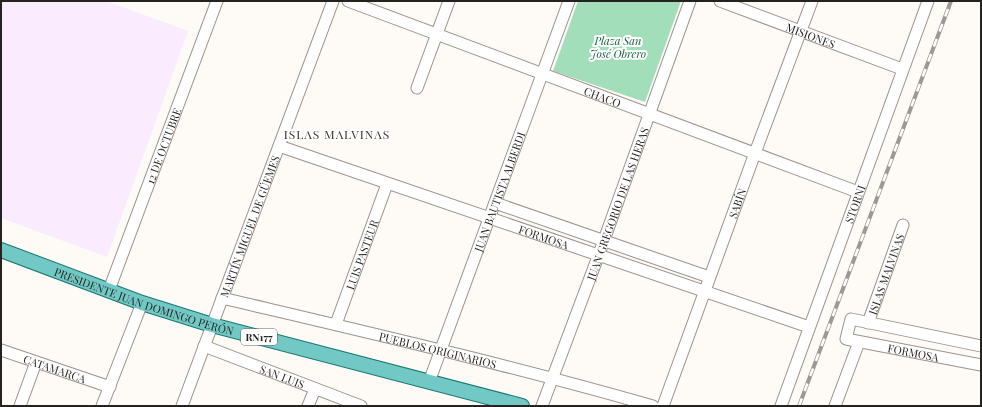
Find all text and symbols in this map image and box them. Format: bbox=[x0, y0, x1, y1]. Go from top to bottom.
street label: MISIONES bbox=[784, 19, 838, 51]
park label: Plaza San José Obrero bbox=[590, 33, 646, 61]
street label: CHACO bbox=[582, 83, 623, 110]
street label: 12 DE OCTUBRE bbox=[142, 105, 184, 186]
street label: JUAN GREGORIO DE LAS HERAS bbox=[582, 125, 652, 283]
district label: ISLAS MALVINAS bbox=[284, 126, 390, 142]
street label: JUAN BAUTISTA ALBERDI bbox=[470, 129, 528, 255]
street label: MARTÍN MIGUEL DE GÜEMES bbox=[216, 153, 282, 299]
street label: STORNI bbox=[841, 183, 868, 225]
street label: SABÍN bbox=[724, 186, 749, 220]
street label: LUIS PASTEUR bbox=[342, 217, 381, 292]
street label: FORMOSA bbox=[517, 221, 571, 252]
street label: ISLAS MALVINAS bbox=[864, 231, 907, 317]
street label: PRESIDENTE JUAN DOMINGO PERÓN bbox=[52, 263, 236, 338]
street label: PUEBLOS ORIGINARIOS bbox=[378, 328, 498, 371]
road number: RN177 bbox=[241, 329, 277, 345]
street label: FORMOSA bbox=[886, 340, 940, 364]
street label: CATAMARCA bbox=[22, 351, 88, 386]
street label: SAN LUIS bbox=[258, 361, 307, 391]

